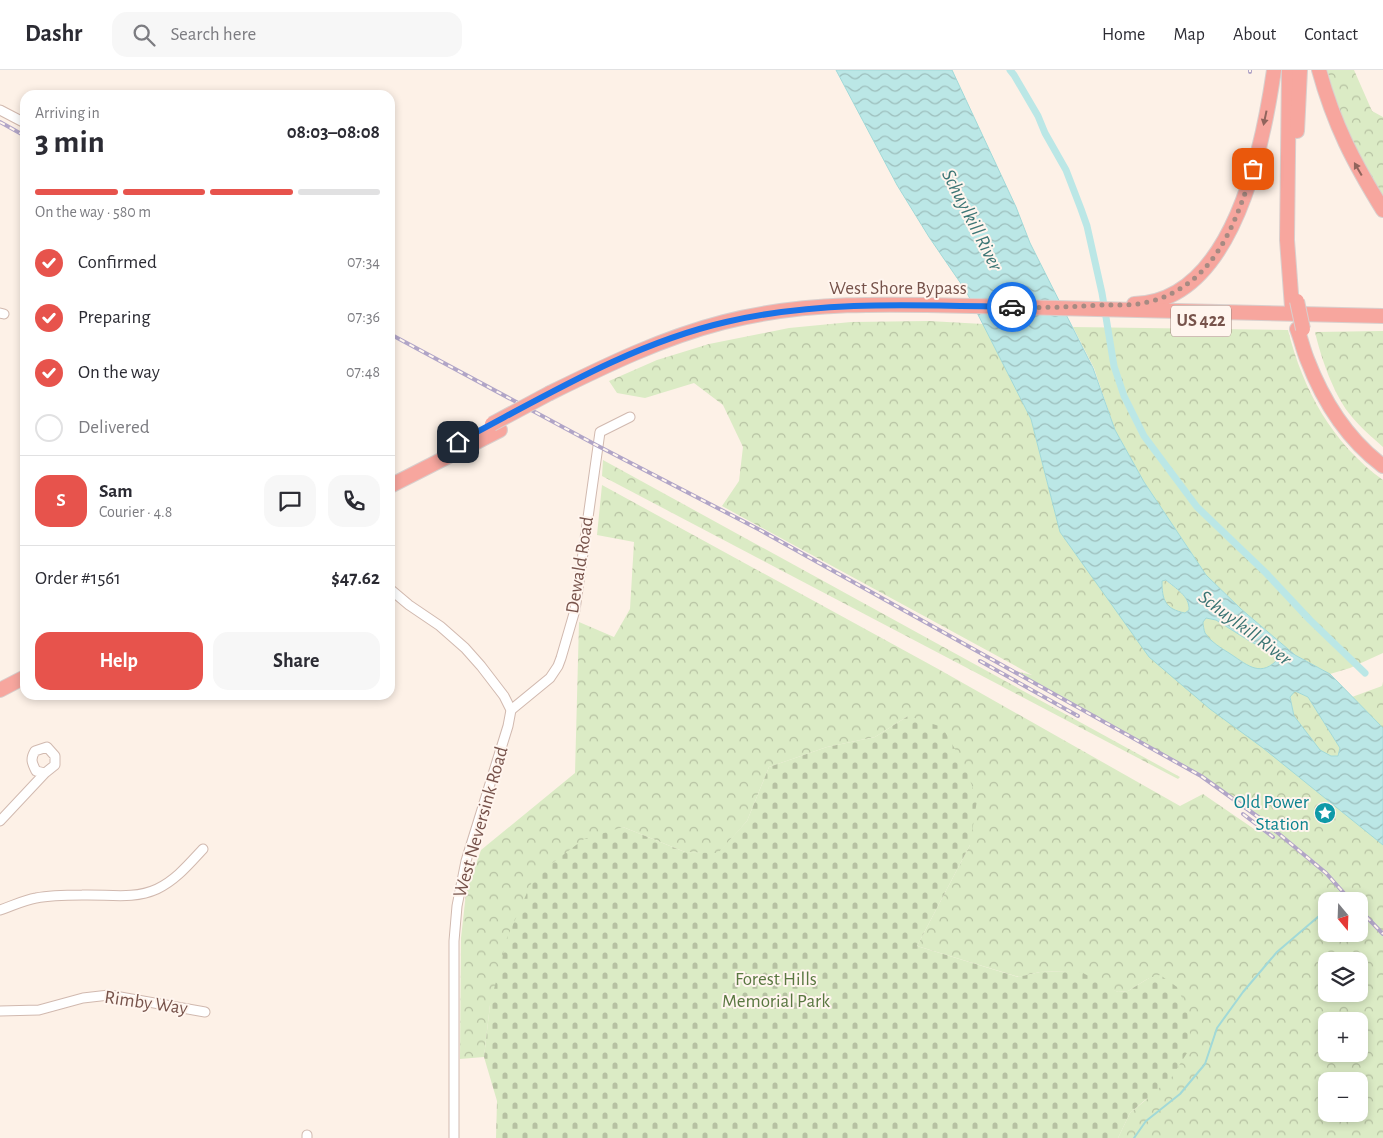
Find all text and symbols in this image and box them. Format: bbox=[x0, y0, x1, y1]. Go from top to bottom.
search box bbox=[112, 12, 462, 57]
icon: search bbox=[130, 21, 158, 49]
text: Dashr bbox=[25, 22, 82, 46]
text: Search here bbox=[170, 25, 256, 44]
text: Home bbox=[1102, 26, 1145, 44]
text: Map bbox=[1173, 26, 1205, 44]
text: About bbox=[1233, 26, 1276, 44]
text: Contact bbox=[1304, 26, 1358, 44]
text: Arriving in bbox=[35, 105, 100, 121]
one-way arrow bbox=[1261, 110, 1269, 126]
text: 08:03–08:08 bbox=[287, 123, 380, 142]
text: 3 min bbox=[35, 126, 105, 158]
pin bbox=[1232, 148, 1274, 190]
icon: bag bbox=[1239, 155, 1267, 183]
one-way arrow bbox=[1354, 161, 1362, 176]
water label: Schuylkill River bbox=[938, 166, 1006, 274]
text: On the way · 580 m bbox=[35, 204, 151, 220]
icon: check bbox=[35, 249, 63, 277]
text: Confirmed bbox=[78, 253, 157, 272]
text: 07:34 bbox=[347, 254, 380, 270]
street label: West Shore Bypass bbox=[829, 279, 967, 298]
courier bbox=[987, 282, 1037, 332]
icon: car bbox=[998, 293, 1026, 321]
icon: check bbox=[35, 304, 63, 332]
road number: US 422 bbox=[1171, 306, 1231, 336]
text: Preparing bbox=[78, 308, 151, 327]
text: 07:36 bbox=[347, 309, 380, 325]
icon: check bbox=[35, 359, 63, 387]
text: On the way bbox=[78, 363, 160, 382]
text: 07:48 bbox=[346, 364, 380, 380]
text: Delivered bbox=[78, 418, 150, 437]
pin bbox=[437, 421, 479, 463]
icon: home bbox=[444, 428, 472, 456]
button: chat bbox=[264, 475, 316, 527]
button: phone bbox=[328, 475, 380, 527]
text: Sam bbox=[99, 482, 133, 501]
text: S bbox=[56, 491, 66, 510]
text: Courier · 4.8 bbox=[99, 504, 172, 520]
street label: Dewald Road bbox=[563, 515, 597, 615]
text: Order #1561 bbox=[35, 569, 121, 588]
text: $47.62 bbox=[331, 569, 380, 588]
water label: Schuylkill River bbox=[1195, 587, 1296, 670]
button: Help bbox=[35, 632, 203, 690]
button: Share bbox=[213, 632, 380, 690]
street label: West Neversink Road bbox=[450, 744, 512, 900]
place label: Old Power Station bbox=[1234, 793, 1309, 834]
place icon: Old Power Station bbox=[1313, 801, 1337, 825]
north arrow bbox=[1318, 892, 1368, 942]
map controls bbox=[1318, 892, 1368, 1122]
button: layers bbox=[1318, 952, 1368, 1002]
park label: Forest Hills Memorial Park bbox=[722, 970, 830, 1011]
street label: Rimby Way bbox=[103, 988, 189, 1018]
button: + bbox=[1318, 1012, 1368, 1062]
button: − bbox=[1318, 1072, 1368, 1122]

